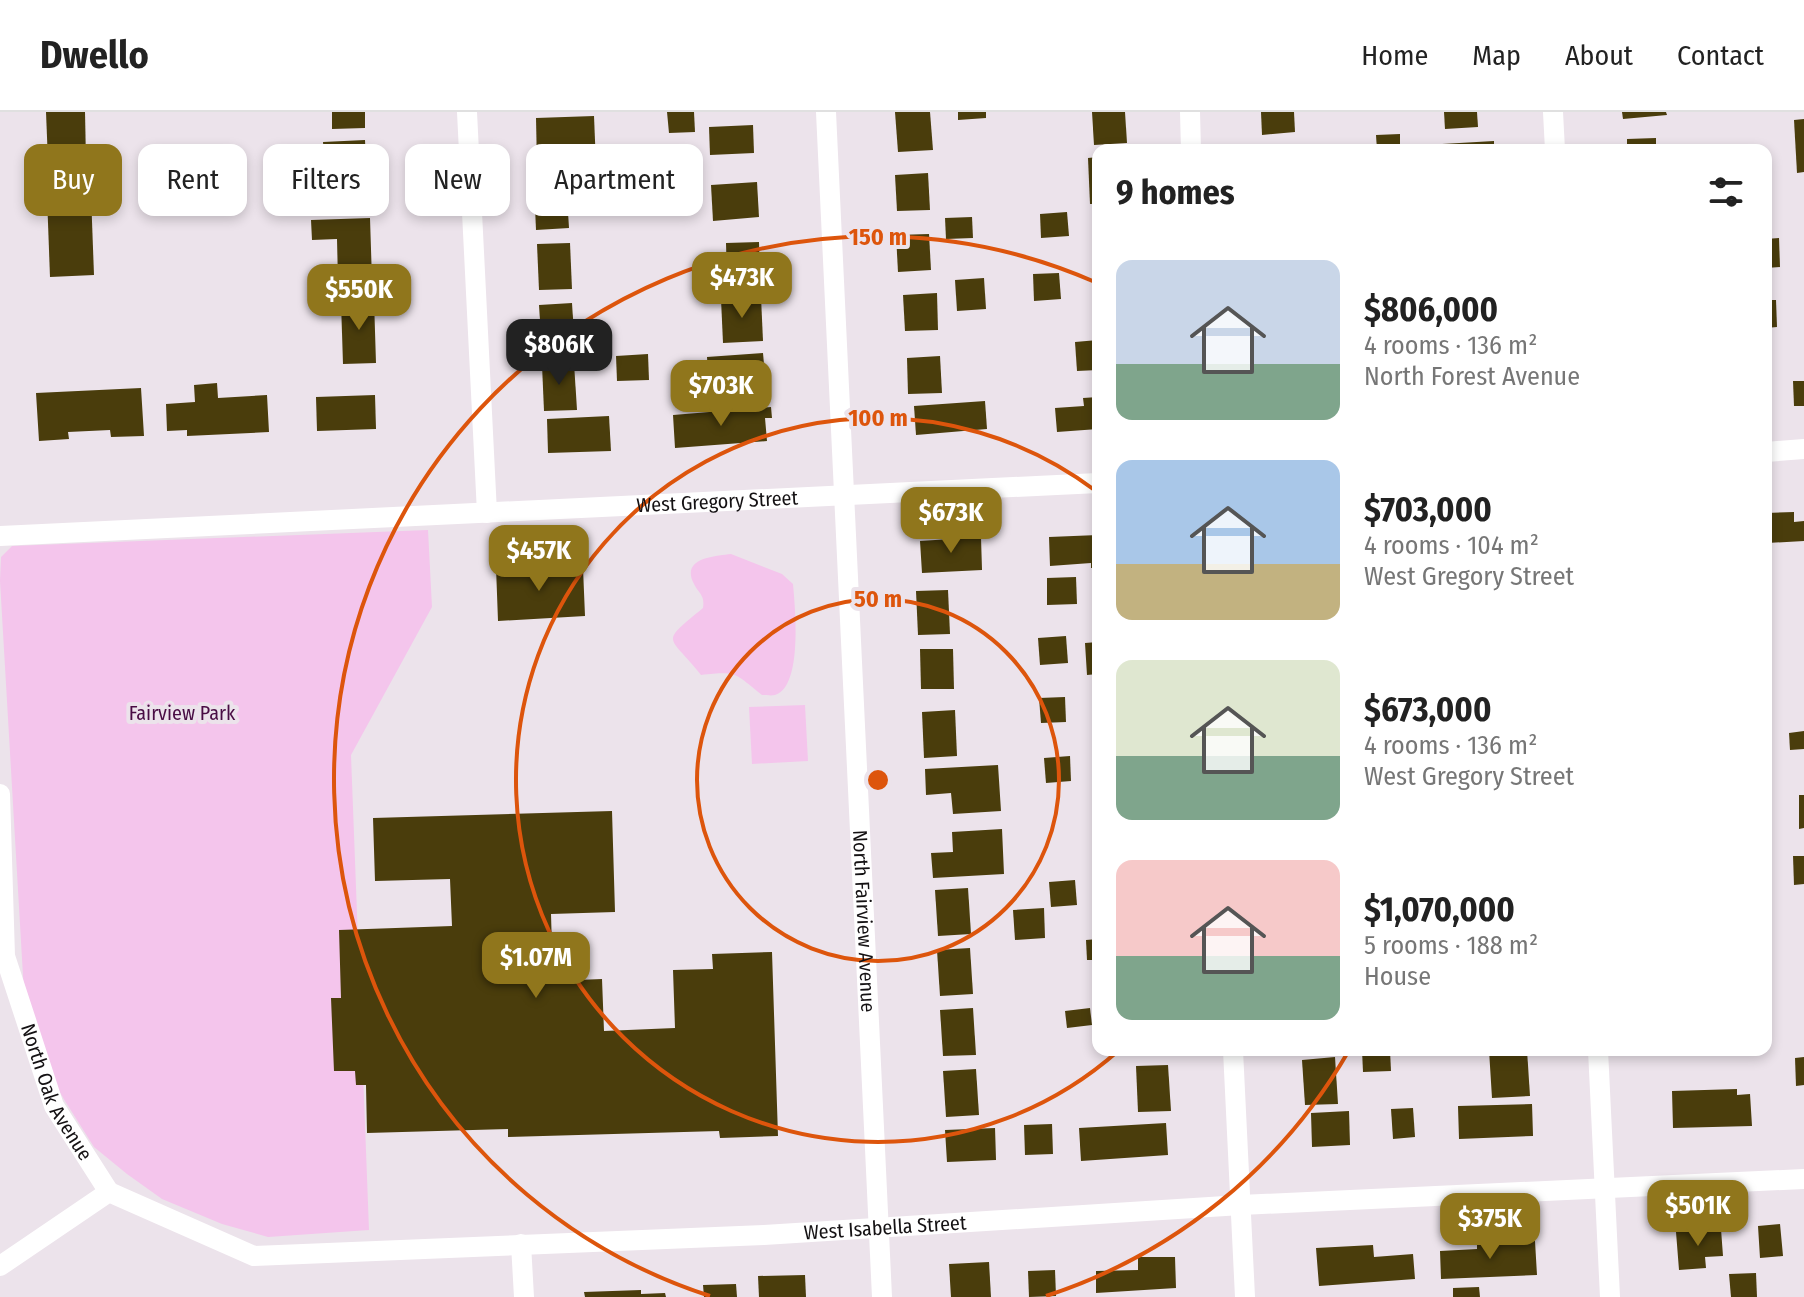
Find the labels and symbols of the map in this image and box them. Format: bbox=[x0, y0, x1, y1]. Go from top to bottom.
text: 150 m bbox=[849, 223, 907, 251]
pin: $473K bbox=[686, 252, 798, 320]
pin: $550K bbox=[303, 264, 415, 332]
pin: $806K bbox=[503, 319, 615, 387]
pin: $703K bbox=[665, 360, 777, 428]
text: 100 m bbox=[848, 404, 908, 432]
street label: West Gregory Street bbox=[636, 485, 799, 517]
pin: $673K bbox=[895, 487, 1007, 555]
pin: $457K bbox=[483, 525, 595, 593]
text: 50 m bbox=[854, 585, 902, 613]
park label: Fairview Park bbox=[129, 701, 236, 725]
centre of rings bbox=[864, 766, 892, 794]
street label: North Fairview Avenue bbox=[848, 829, 881, 1013]
pin: $1.07M bbox=[471, 932, 601, 1000]
street label: North Oak Avenue bbox=[16, 1021, 98, 1165]
pin: $501K bbox=[1642, 1180, 1754, 1248]
pin: $375K bbox=[1434, 1193, 1546, 1261]
street label: West Isabella Street bbox=[803, 1210, 967, 1244]

